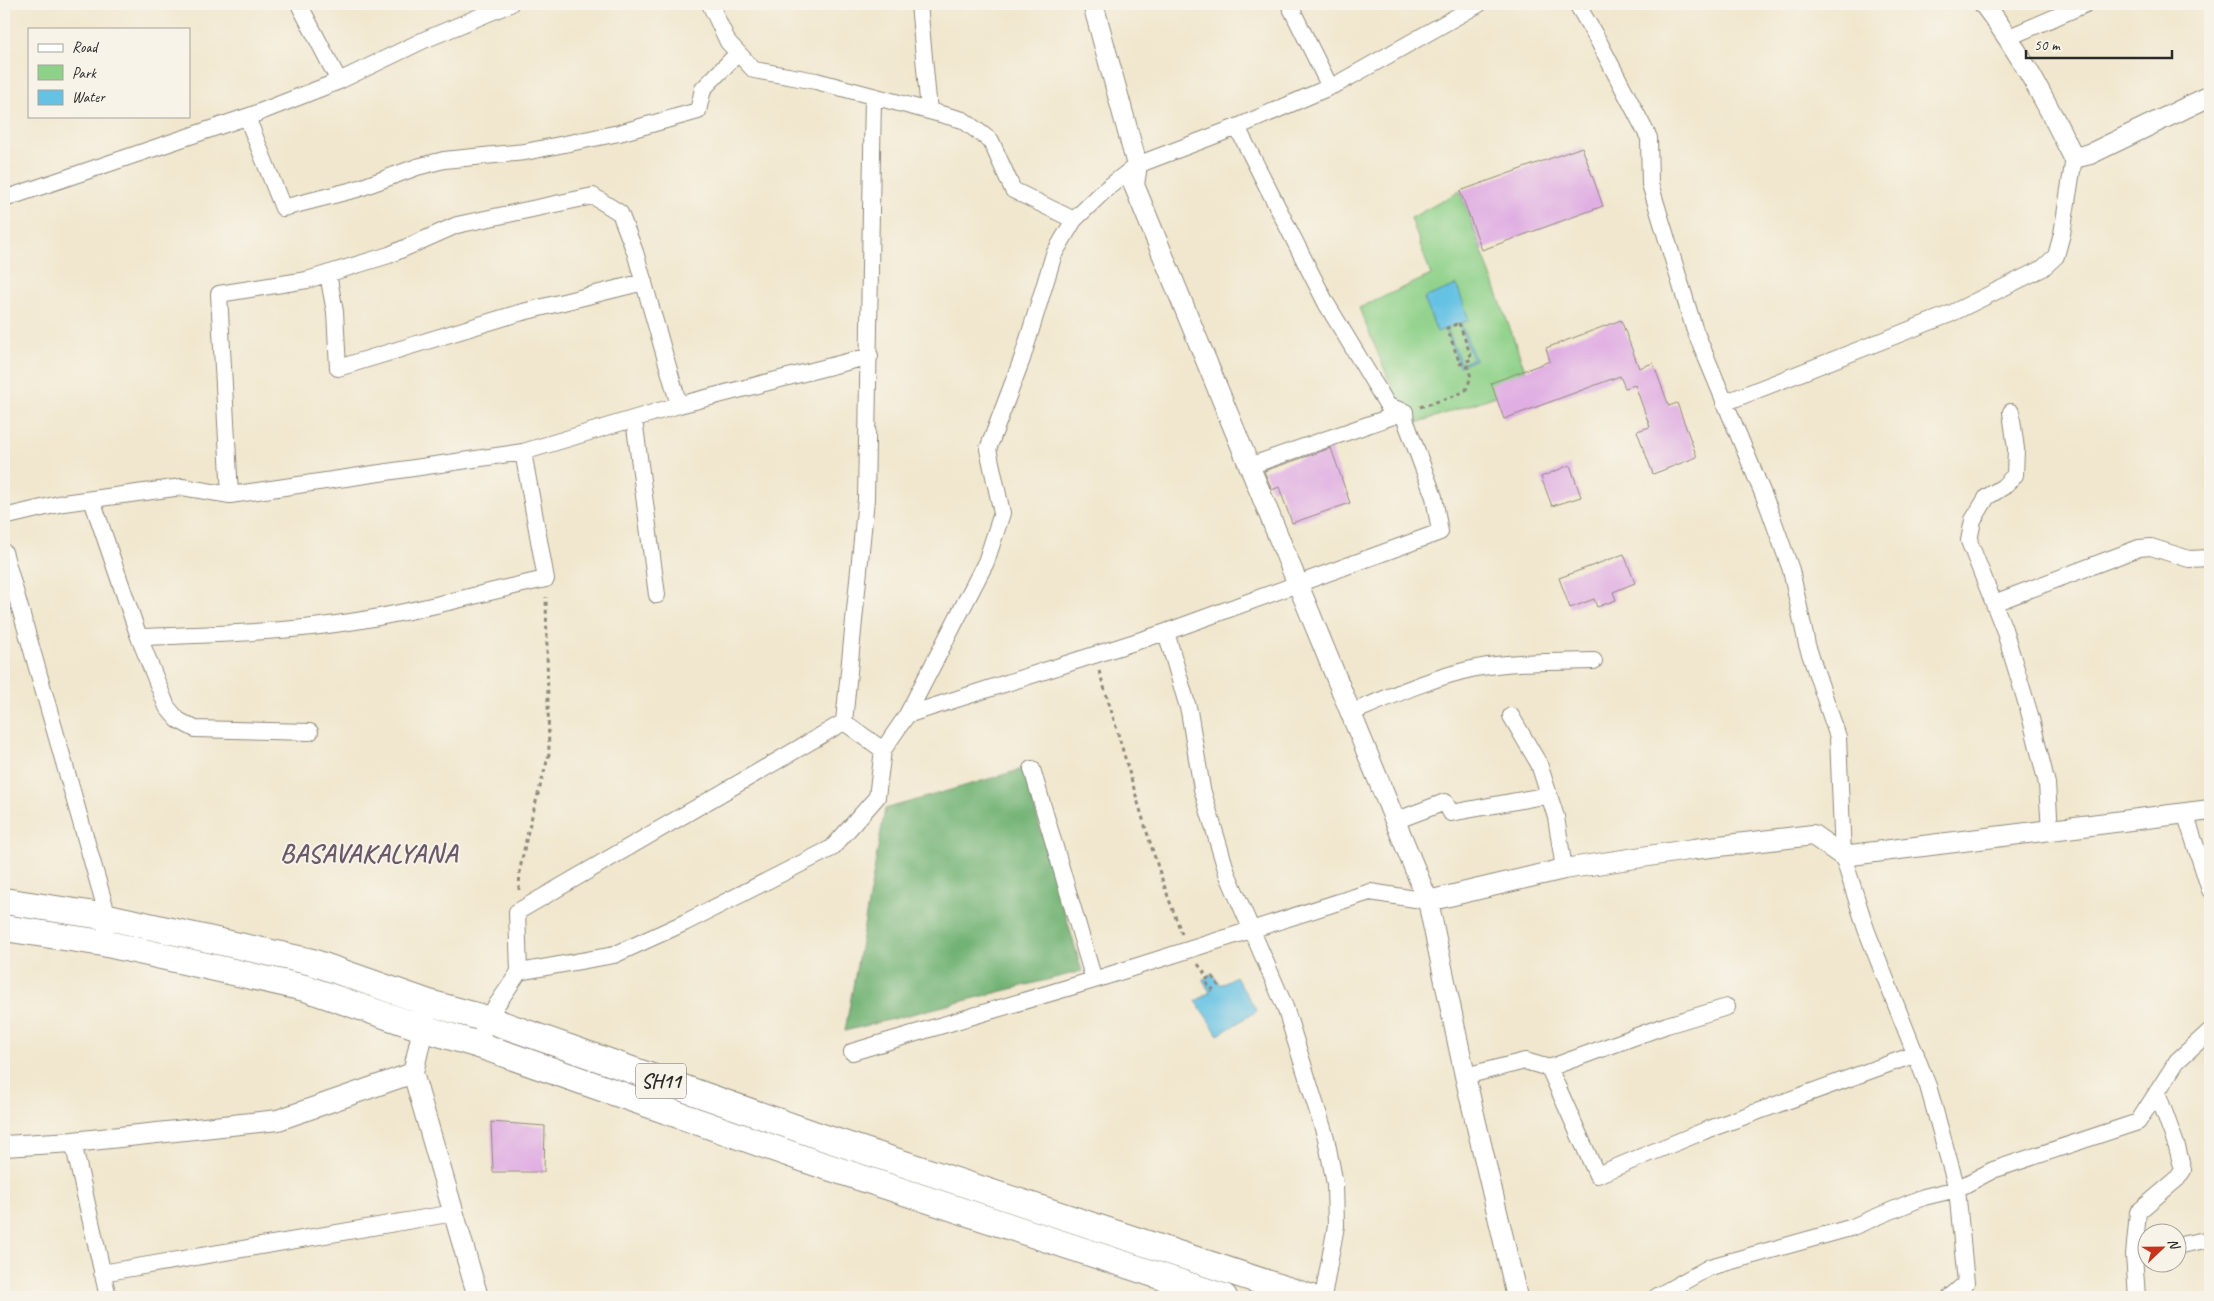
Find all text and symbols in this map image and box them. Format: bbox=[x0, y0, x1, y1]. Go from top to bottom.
legend bbox=[28, 28, 190, 118]
scale bar bbox=[2026, 28, 2173, 60]
text: 50 m bbox=[2034, 36, 2061, 55]
text: Road bbox=[72, 38, 99, 57]
text: Park bbox=[72, 64, 97, 83]
text: Water bbox=[72, 88, 106, 107]
district label: BASAVAKALYANA bbox=[280, 837, 459, 870]
road number: SH11 bbox=[636, 1064, 686, 1098]
north arrow bbox=[2136, 1224, 2186, 1274]
text: N bbox=[2164, 1236, 2184, 1253]

